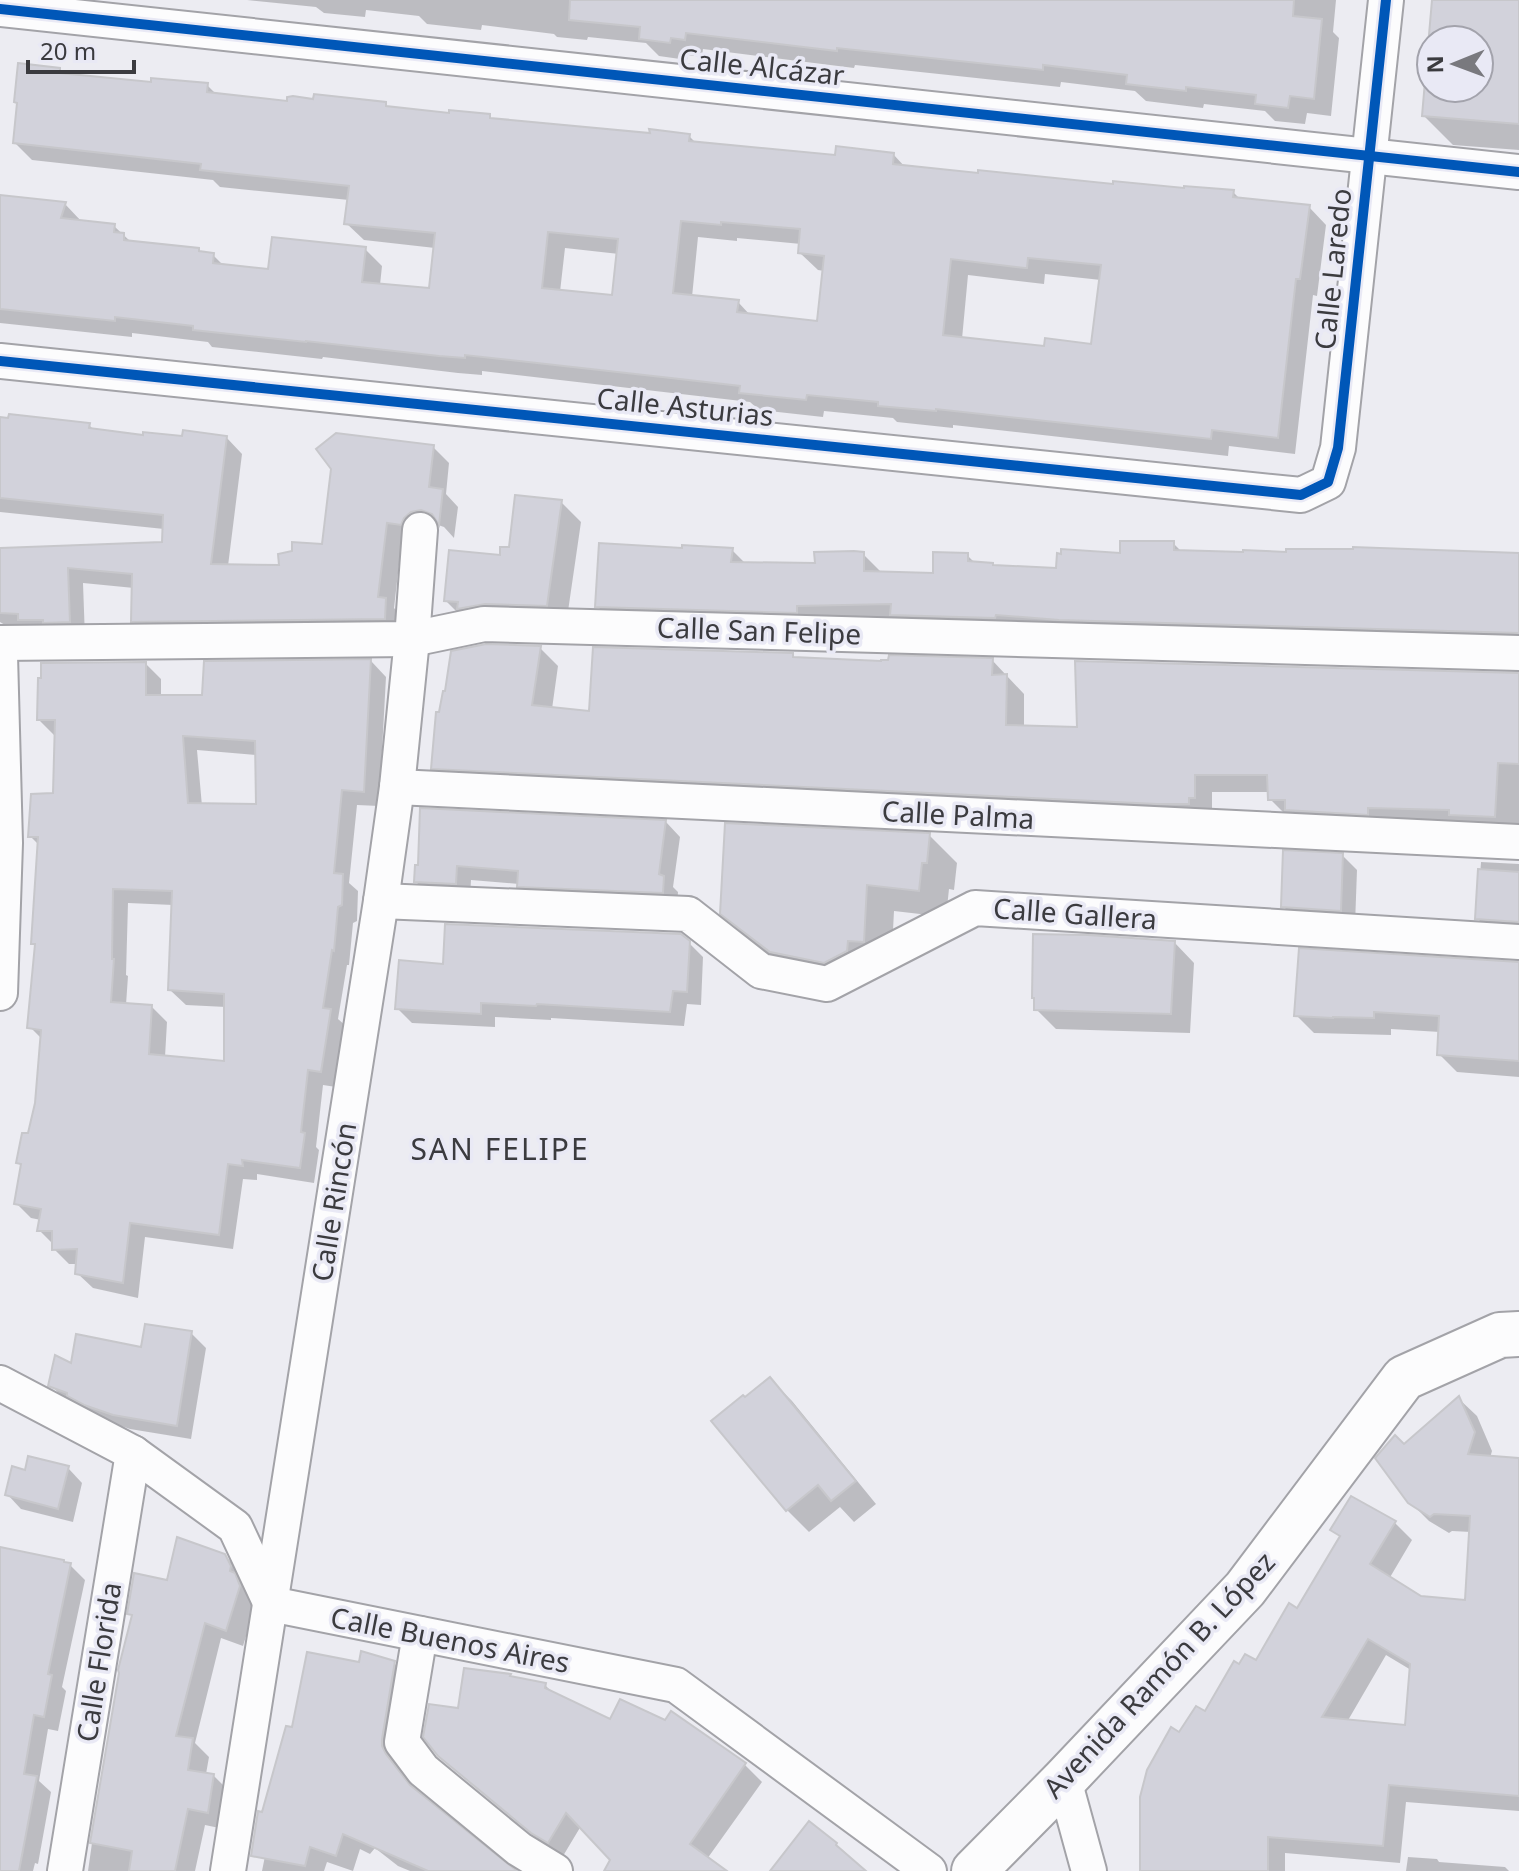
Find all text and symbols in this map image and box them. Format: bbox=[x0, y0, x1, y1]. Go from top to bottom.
scale bar bbox=[28, 24, 134, 74]
north arrow bbox=[1415, 24, 1495, 104]
text: 20 m bbox=[40, 34, 96, 67]
street label: Calle Alcázar bbox=[678, 38, 847, 94]
text: N bbox=[1419, 55, 1449, 74]
street label: Calle Laredo bbox=[1305, 186, 1359, 352]
street label: Calle Asturias bbox=[595, 378, 775, 434]
street label: Calle San Felipe bbox=[656, 607, 862, 653]
street label: Calle Palma bbox=[881, 791, 1035, 837]
street label: Calle Gallera bbox=[992, 888, 1158, 938]
street label: Calle Rincón bbox=[302, 1120, 364, 1284]
district label: SAN FELIPE bbox=[410, 1128, 590, 1169]
street label: Avenida Ramón B. López bbox=[1034, 1543, 1283, 1806]
street label: Calle Florida bbox=[67, 1579, 129, 1744]
street label: Calle Buenos Aires bbox=[328, 1597, 573, 1681]

